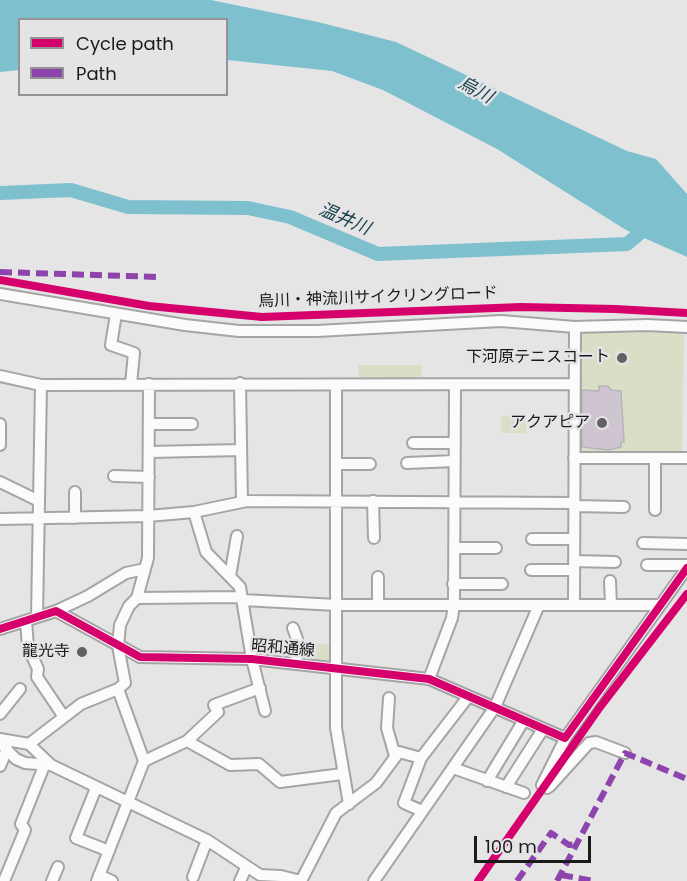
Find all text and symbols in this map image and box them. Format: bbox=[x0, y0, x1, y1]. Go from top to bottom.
legend bbox=[18, 18, 228, 96]
text: Cycle path bbox=[76, 31, 174, 56]
text: Path bbox=[76, 61, 117, 86]
water label: 烏川 bbox=[454, 73, 496, 109]
water label: 温井川 bbox=[315, 200, 373, 240]
street label: 烏川・神流川サイクリングロード bbox=[258, 284, 498, 312]
place label: 下河原テニスコート bbox=[466, 348, 610, 368]
marker: 下河原テニスコート bbox=[615, 351, 629, 365]
place label: アクアピア bbox=[510, 413, 590, 433]
marker: アクアピア bbox=[595, 416, 609, 430]
street label: 昭和通線 bbox=[250, 637, 316, 661]
place label: 龍光寺 bbox=[22, 642, 70, 662]
marker: 龍光寺 bbox=[75, 645, 89, 659]
scale bar bbox=[477, 824, 594, 862]
text: 100 m bbox=[485, 834, 537, 859]

